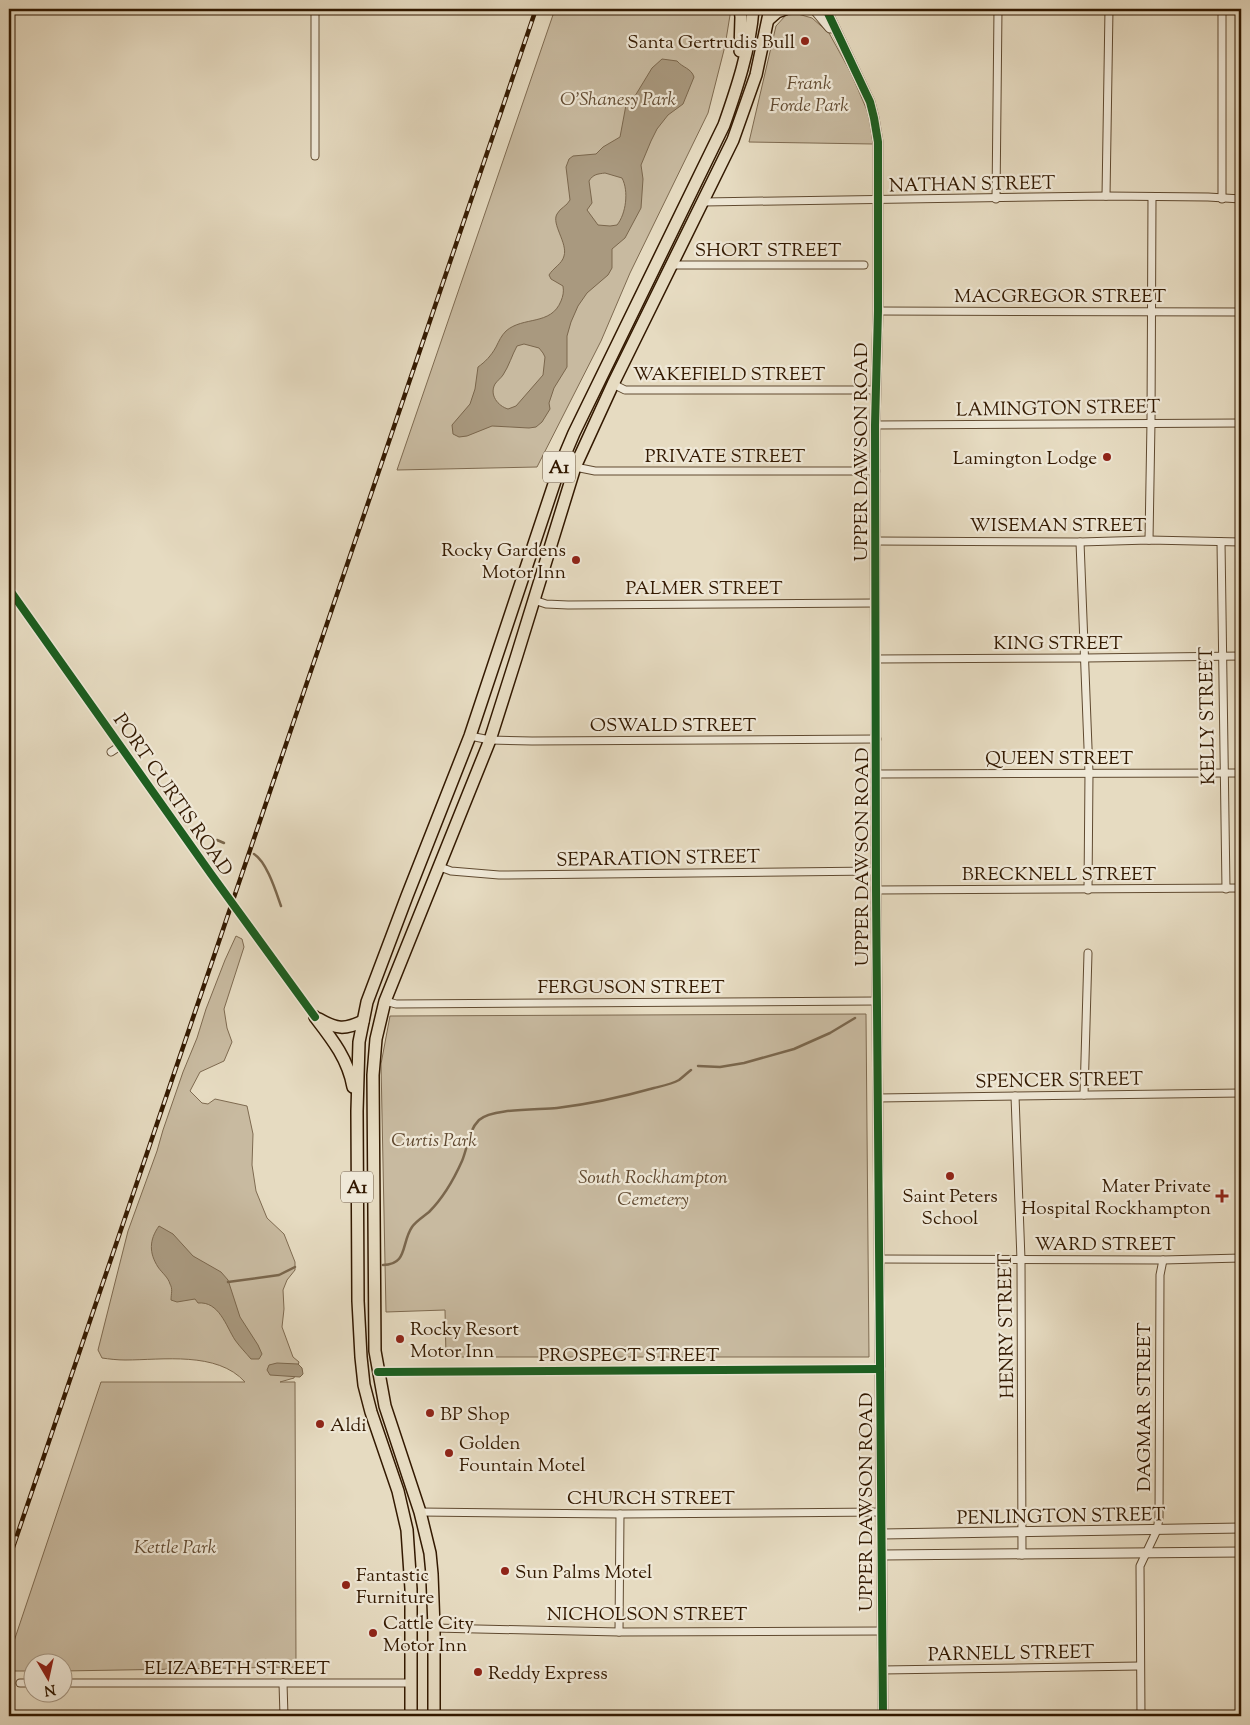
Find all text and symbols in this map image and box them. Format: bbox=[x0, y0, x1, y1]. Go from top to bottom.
place label: Santa Gertrudis Bull bbox=[627, 30, 795, 57]
marker: Santa Gertrudis Bull bbox=[799, 35, 811, 47]
park label: Frank Forde Park bbox=[769, 71, 849, 120]
park label: O'Shanesy Park bbox=[560, 87, 676, 114]
street label: NATHAN STREET bbox=[889, 171, 1055, 200]
street label: SHORT STREET bbox=[695, 238, 841, 265]
street label: MACGREGOR STREET bbox=[954, 284, 1166, 311]
street label: UPPER DAWSON ROAD bbox=[849, 343, 876, 561]
street label: WAKEFIELD STREET bbox=[633, 362, 825, 389]
street label: LAMINGTON STREET bbox=[956, 394, 1160, 425]
street label: PRIVATE STREET bbox=[645, 444, 805, 471]
place label: Lamington Lodge bbox=[953, 446, 1097, 473]
marker: Lamington Lodge bbox=[1101, 451, 1113, 463]
road number: A1 bbox=[543, 452, 575, 482]
street label: WISEMAN STREET bbox=[970, 513, 1146, 540]
place label: Rocky Gardens Motor Inn bbox=[441, 538, 566, 587]
marker: Rocky Gardens Motor Inn bbox=[570, 554, 582, 566]
street label: PALMER STREET bbox=[625, 576, 783, 603]
street label: KING STREET bbox=[993, 631, 1123, 658]
street label: KELLY STREET bbox=[1194, 647, 1223, 785]
street label: PORT CURTIS ROAD bbox=[106, 709, 238, 882]
street label: OSWALD STREET bbox=[590, 713, 756, 740]
street label: QUEEN STREET bbox=[985, 746, 1133, 773]
street label: UPPER DAWSON ROAD bbox=[850, 748, 877, 966]
street label: SEPARATION STREET bbox=[556, 844, 760, 875]
street label: BRECKNELL STREET bbox=[962, 862, 1156, 889]
street label: FERGUSON STREET bbox=[537, 975, 725, 1002]
street label: SPENCER STREET bbox=[975, 1067, 1143, 1096]
park label: Curtis Park bbox=[391, 1128, 477, 1155]
park label: South Rockhampton Cemetery bbox=[578, 1165, 728, 1214]
marker: Saint Peters School bbox=[944, 1170, 956, 1182]
road number: A1 bbox=[341, 1172, 373, 1202]
place label: Mater Private Hospital Rockhampton bbox=[1021, 1174, 1211, 1223]
place label: Saint Peters School bbox=[902, 1184, 998, 1233]
marker: Mater Private Hospital Rockhampton bbox=[1215, 1189, 1229, 1203]
street label: WARD STREET bbox=[1034, 1232, 1176, 1259]
street label: HENRY STREET bbox=[993, 1253, 1022, 1399]
place label: Rocky Resort Motor Inn bbox=[410, 1317, 519, 1366]
street label: DAGMAR STREET bbox=[1132, 1322, 1159, 1492]
marker: Rocky Resort Motor Inn bbox=[394, 1333, 406, 1345]
street label: PROSPECT STREET bbox=[539, 1343, 719, 1370]
street label: UPPER DAWSON ROAD bbox=[854, 1393, 881, 1611]
place label: BP Shop bbox=[440, 1402, 510, 1429]
marker: BP Shop bbox=[424, 1407, 436, 1419]
place label: Aldi bbox=[330, 1413, 367, 1440]
marker: Aldi bbox=[314, 1418, 326, 1430]
place label: Golden Fountain Motel bbox=[459, 1431, 586, 1480]
marker: Golden Fountain Motel bbox=[443, 1447, 455, 1459]
street label: CHURCH STREET bbox=[567, 1486, 735, 1513]
street label: PENLINGTON STREET bbox=[956, 1502, 1166, 1533]
park label: Kettle Park bbox=[134, 1535, 217, 1562]
place label: Sun Palms Motel bbox=[515, 1560, 652, 1587]
place label: Fantastic Furniture bbox=[356, 1563, 434, 1612]
marker: Sun Palms Motel bbox=[499, 1565, 511, 1577]
marker: Fantastic Furniture bbox=[340, 1579, 352, 1591]
street label: NICHOLSON STREET bbox=[547, 1602, 747, 1629]
place label: Cattle City Motor Inn bbox=[383, 1611, 474, 1660]
marker: Cattle City Motor Inn bbox=[367, 1627, 379, 1639]
street label: PARNELL STREET bbox=[928, 1640, 1094, 1669]
north arrow bbox=[22, 1652, 72, 1702]
street label: ELIZABETH STREET bbox=[144, 1656, 330, 1683]
place label: Reddy Express bbox=[488, 1661, 608, 1688]
marker: Reddy Express bbox=[472, 1666, 484, 1678]
text: N bbox=[43, 1678, 57, 1700]

